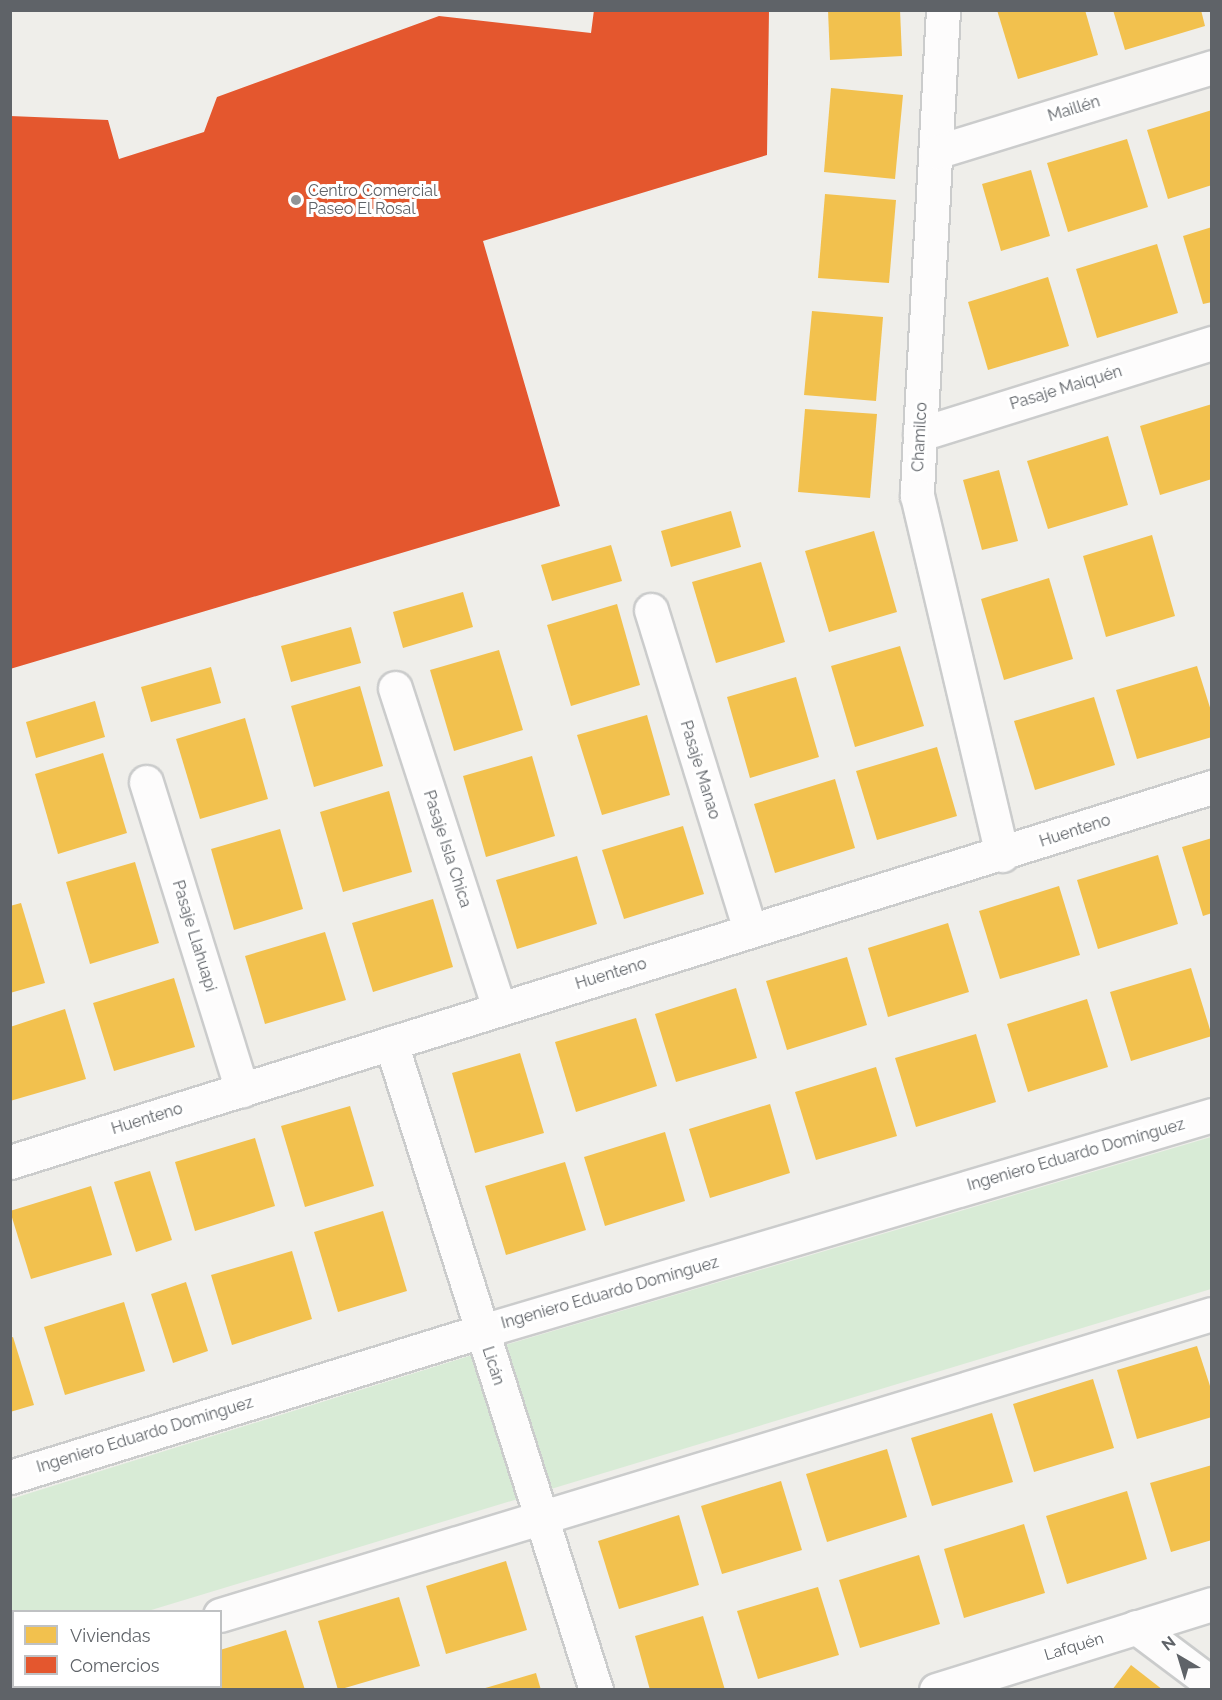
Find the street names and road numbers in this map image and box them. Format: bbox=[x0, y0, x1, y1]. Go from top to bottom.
street label: Maillén bbox=[1046, 92, 1102, 126]
street label: Pasaje Maiquén bbox=[1008, 362, 1124, 414]
street label: Chamilco bbox=[909, 402, 931, 472]
street label: Pasaje Manao bbox=[676, 718, 724, 822]
street label: Pasaje Isla Chica bbox=[419, 788, 475, 910]
street label: Huenteno bbox=[1037, 811, 1113, 851]
street label: Pasaje Llahuapi bbox=[168, 878, 220, 994]
street label: Huenteno bbox=[573, 954, 649, 994]
street label: Huenteno bbox=[109, 1099, 185, 1139]
street label: Ingeniero Eduardo Domínguez bbox=[965, 1115, 1187, 1195]
street label: Ingeniero Eduardo Domínguez bbox=[499, 1253, 721, 1333]
street label: Licán bbox=[478, 1344, 508, 1388]
street label: Ingeniero Eduardo Domínguez bbox=[34, 1393, 256, 1477]
street label: Lafquén bbox=[1042, 1629, 1106, 1665]

